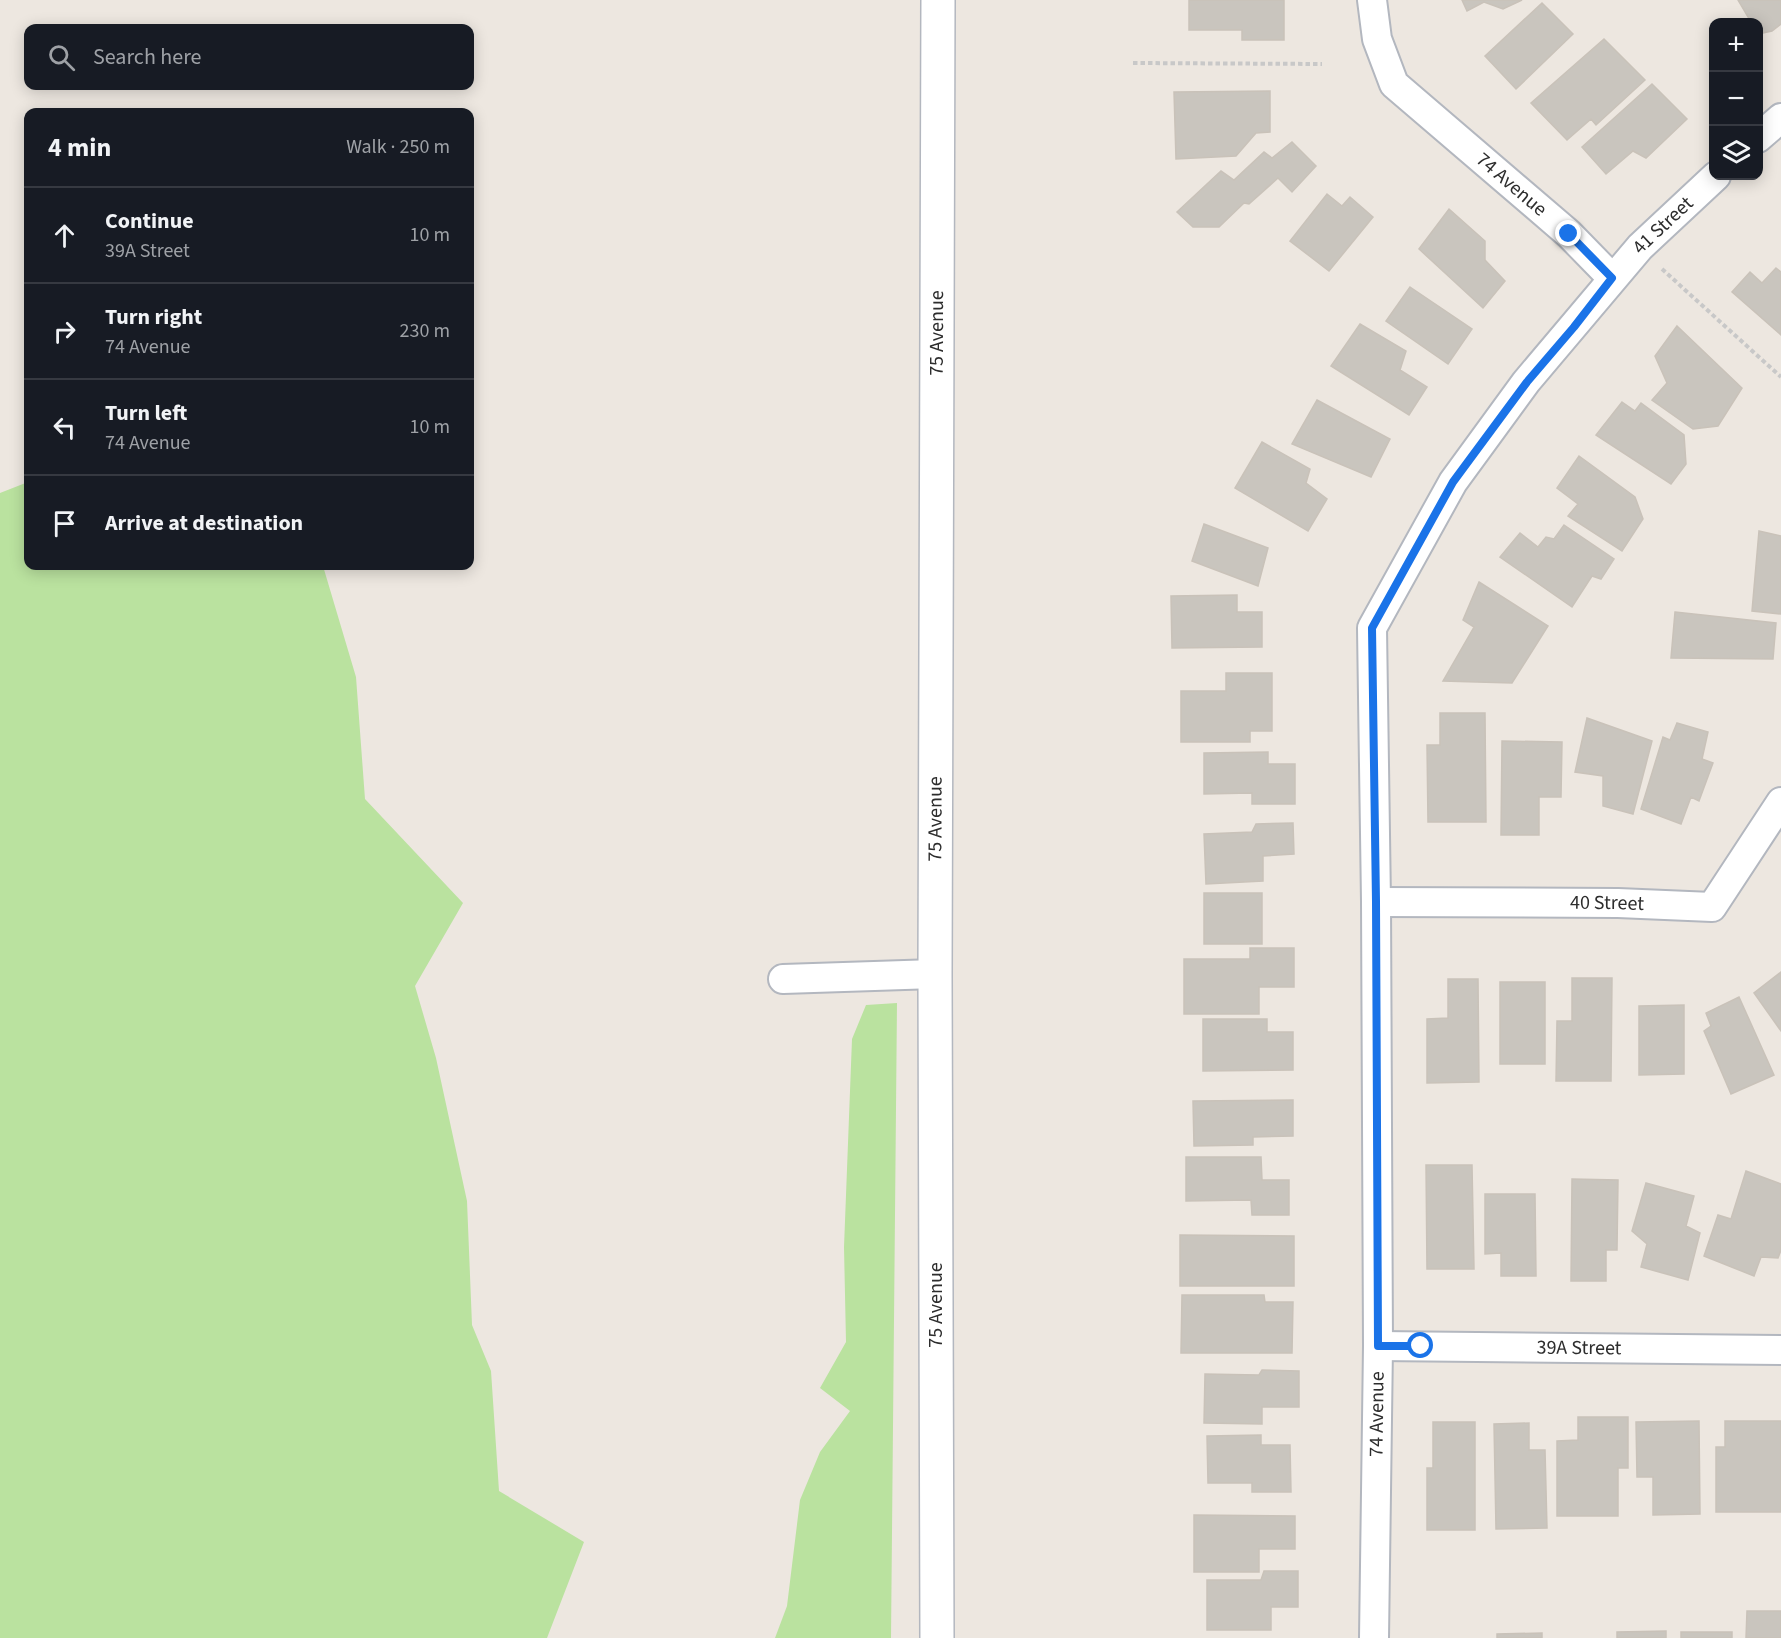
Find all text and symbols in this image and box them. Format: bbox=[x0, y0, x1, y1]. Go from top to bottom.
map controls bbox=[1709, 18, 1763, 180]
button: + bbox=[1709, 18, 1763, 72]
search box bbox=[24, 24, 474, 90]
icon: search bbox=[45, 41, 78, 74]
text: Search here bbox=[93, 41, 201, 73]
button: − bbox=[1709, 72, 1763, 126]
button: layers bbox=[1709, 126, 1763, 180]
text: 4 min bbox=[48, 129, 111, 166]
text: Walk · 250 m bbox=[346, 133, 450, 161]
street label: 74 Avenue bbox=[1470, 146, 1553, 223]
street label: 41 Street bbox=[1626, 190, 1700, 260]
text: Continue bbox=[105, 205, 194, 237]
icon: ahead bbox=[48, 219, 81, 252]
route end bbox=[1555, 220, 1581, 246]
text: 10 m bbox=[410, 221, 450, 249]
text: 39A Street bbox=[105, 237, 190, 265]
street label: 75 Avenue bbox=[923, 290, 951, 376]
text: Turn right bbox=[105, 301, 202, 333]
icon: right bbox=[48, 315, 81, 348]
text: 230 m bbox=[400, 317, 450, 345]
text: 74 Avenue bbox=[105, 333, 191, 361]
text: Turn left bbox=[105, 397, 187, 429]
icon: left bbox=[48, 411, 81, 444]
text: 10 m bbox=[410, 413, 450, 441]
text: 74 Avenue bbox=[105, 429, 191, 457]
icon: arrive bbox=[48, 507, 81, 540]
text: Arrive at destination bbox=[105, 507, 303, 539]
street label: 75 Avenue bbox=[921, 776, 950, 862]
street label: 40 Street bbox=[1570, 889, 1645, 918]
street label: 75 Avenue bbox=[922, 1262, 950, 1348]
route start bbox=[1407, 1332, 1433, 1358]
street label: 39A Street bbox=[1536, 1334, 1622, 1362]
street label: 74 Avenue bbox=[1362, 1371, 1392, 1457]

